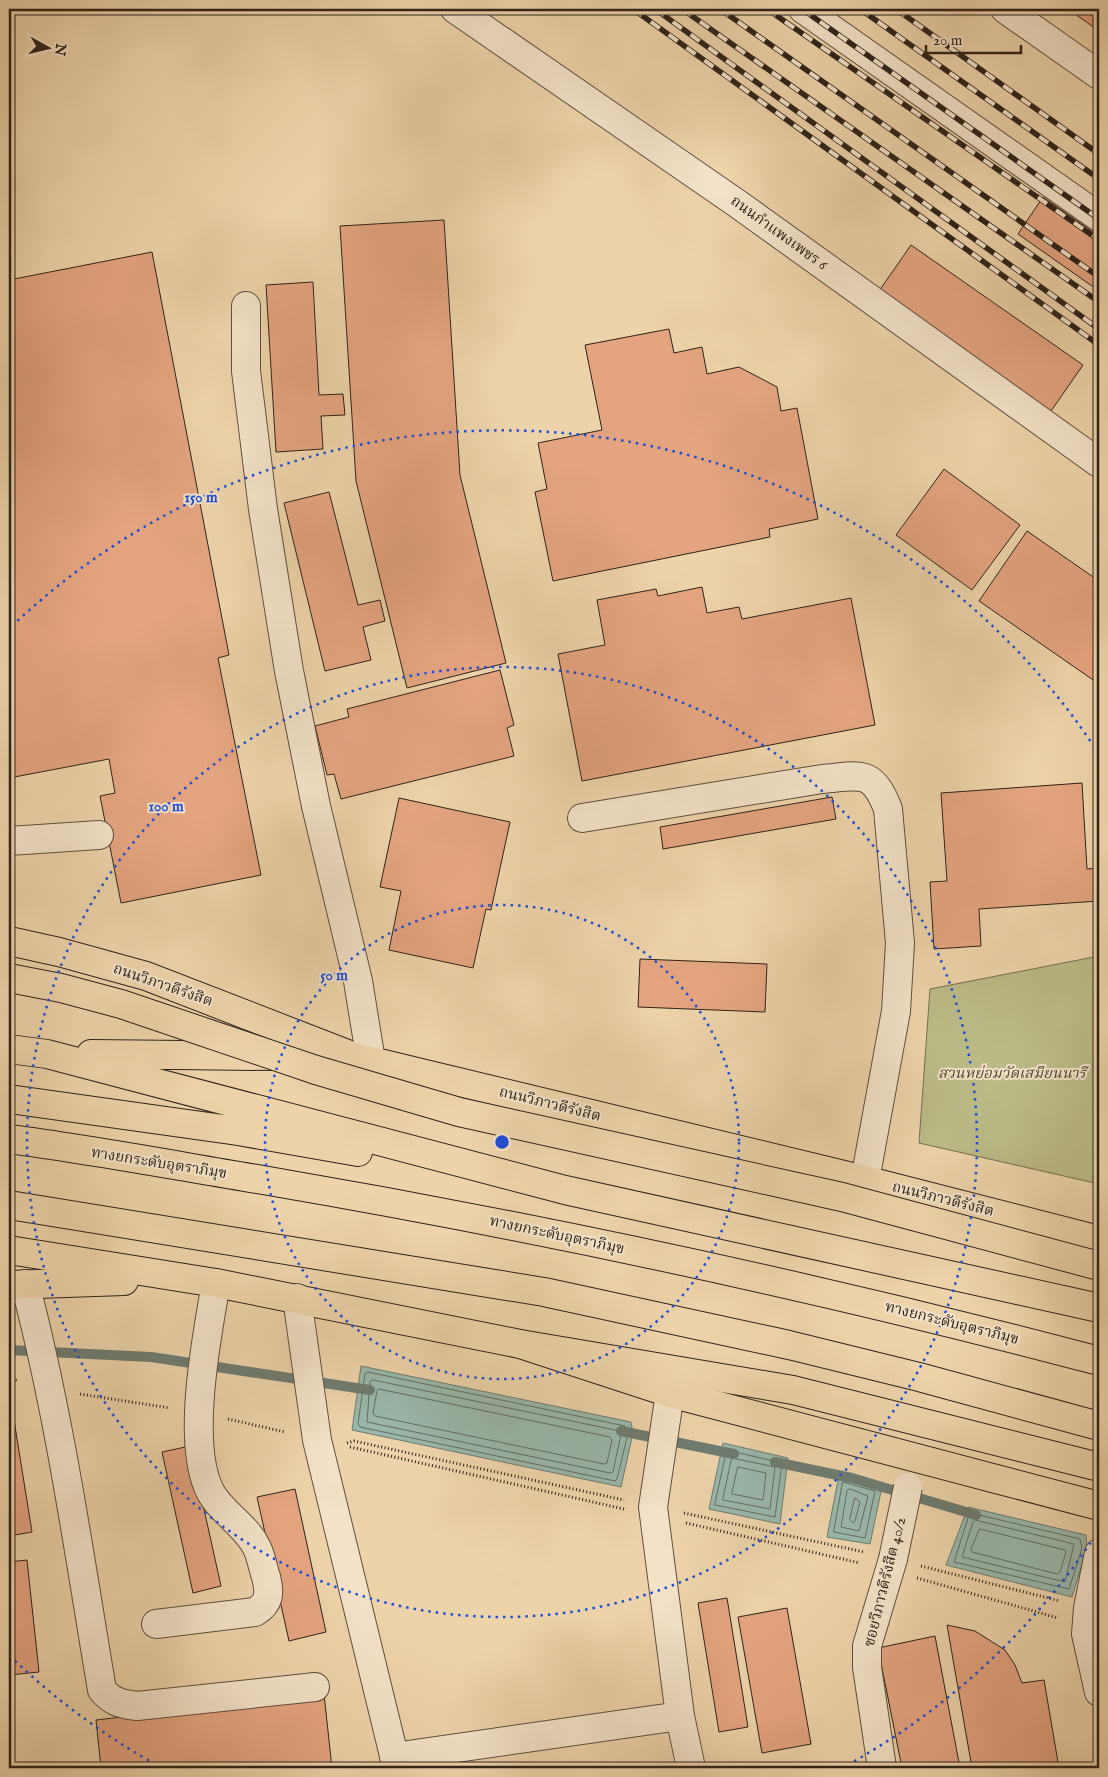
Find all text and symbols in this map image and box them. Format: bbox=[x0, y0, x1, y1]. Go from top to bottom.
north arrow bbox=[22, 22, 72, 72]
scale bar bbox=[926, 22, 1020, 54]
text: 20 m bbox=[933, 31, 963, 50]
text: N bbox=[50, 41, 70, 57]
street label: ถนนกำแพงเพชร 6 bbox=[727, 191, 832, 275]
text: 150 m bbox=[184, 488, 218, 507]
text: 100 m bbox=[148, 797, 184, 816]
street label: ถนนวิภาวดีรังสิต bbox=[111, 959, 215, 1011]
text: 50 m bbox=[320, 966, 348, 985]
park label: สวนหย่อมวัดเสมียนนารี bbox=[938, 1064, 1089, 1083]
street label: ถนนวิภาวดีรังสิต bbox=[497, 1082, 603, 1126]
centre of rings bbox=[493, 1133, 511, 1151]
street label: ทางยกระดับอุตราภิมุข bbox=[89, 1143, 228, 1184]
street label: ถนนวิภาวดีรังสิต bbox=[890, 1177, 996, 1221]
street label: ทางยกระดับอุตราภิมุข bbox=[488, 1211, 626, 1260]
street label: ทางยกระดับอุตราภิมุข bbox=[883, 1297, 1021, 1350]
street label: ซอยวิภาวดีรังสิต 40/2 bbox=[860, 1515, 910, 1649]

